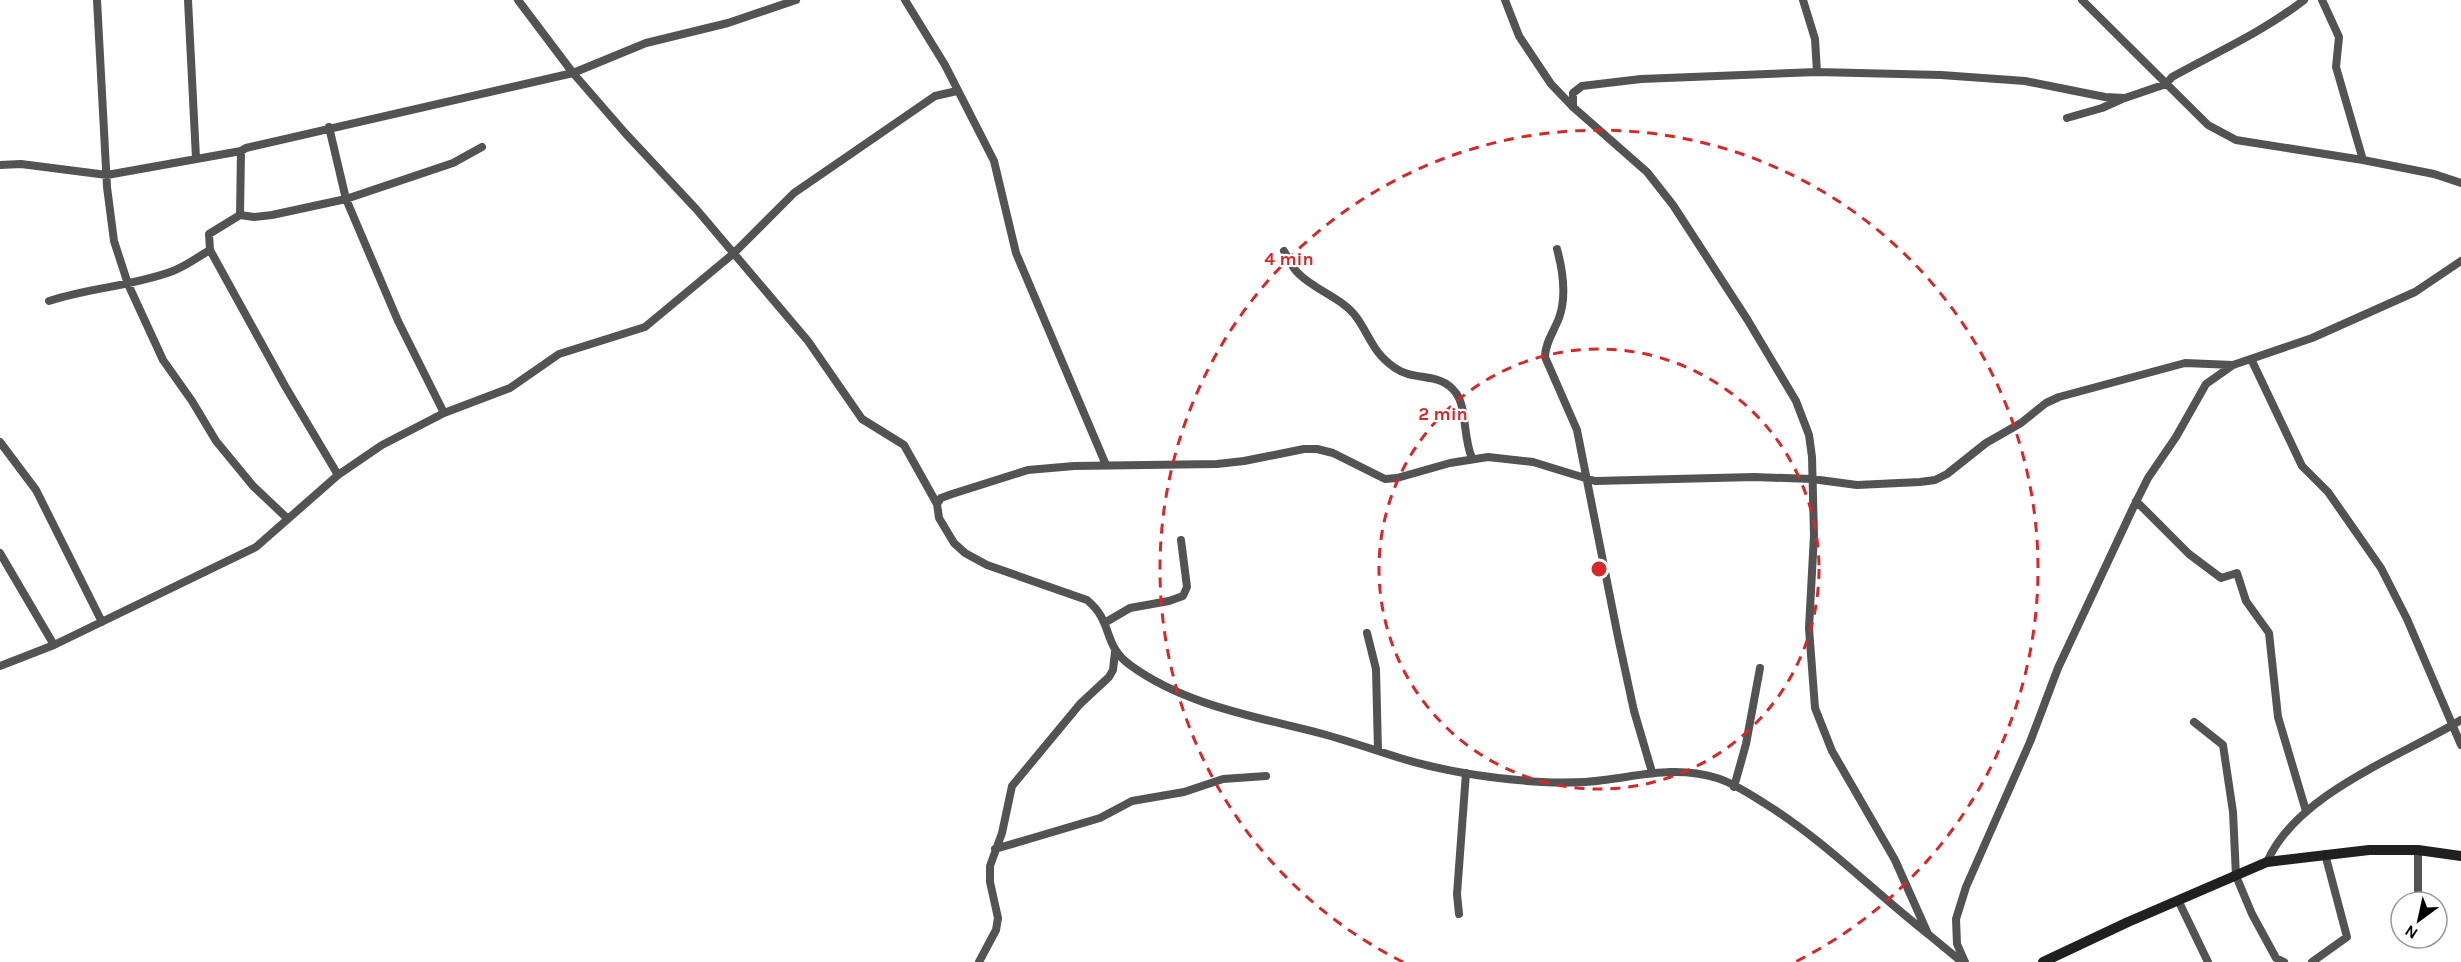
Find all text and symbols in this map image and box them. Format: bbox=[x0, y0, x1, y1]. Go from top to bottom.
text: 4 min bbox=[1264, 248, 1314, 270]
text: 2 min bbox=[1418, 403, 1468, 425]
centre of rings bbox=[1589, 559, 1609, 579]
north arrow bbox=[2389, 890, 2449, 950]
text: N bbox=[2401, 921, 2421, 943]

